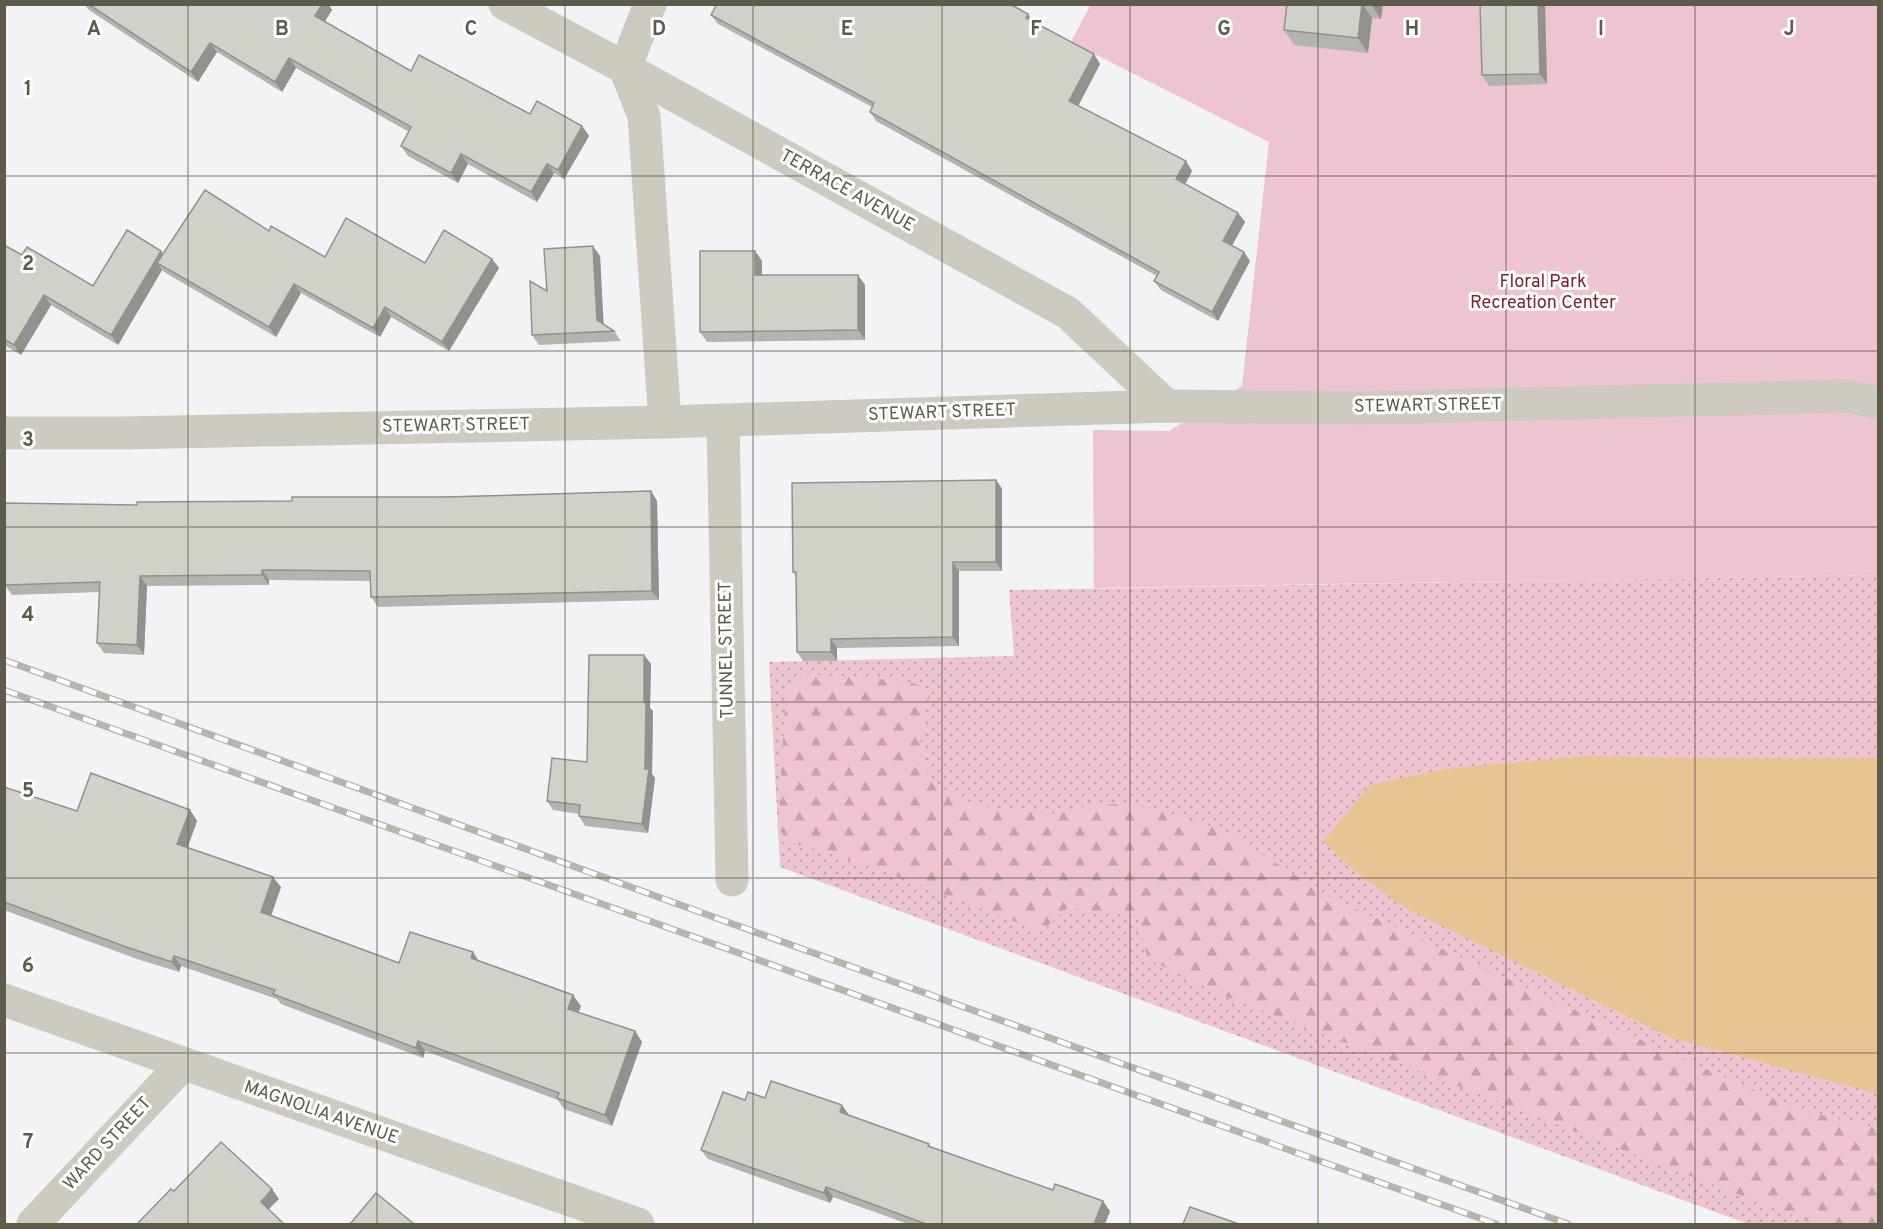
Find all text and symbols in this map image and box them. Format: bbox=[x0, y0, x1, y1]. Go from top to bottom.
text: A bbox=[87, 17, 101, 43]
text: B bbox=[275, 17, 289, 43]
text: C bbox=[465, 17, 477, 43]
text: D bbox=[652, 17, 666, 43]
text: E bbox=[841, 17, 853, 43]
text: F bbox=[1030, 17, 1042, 43]
text: G bbox=[1217, 17, 1231, 43]
text: H bbox=[1405, 17, 1419, 43]
text: I bbox=[1598, 17, 1604, 43]
text: J bbox=[1783, 17, 1795, 43]
text: 1 bbox=[24, 77, 32, 103]
street label: TERRACE AVENUE bbox=[776, 144, 918, 238]
text: 2 bbox=[22, 252, 34, 278]
park label: Floral Park Recreation Center bbox=[1470, 271, 1616, 315]
street label: STEWART STREET bbox=[1354, 393, 1502, 419]
street label: STEWART STREET bbox=[868, 399, 1016, 427]
street label: STEWART STREET bbox=[382, 413, 530, 439]
text: 3 bbox=[22, 428, 34, 454]
street label: TUNNEL STREET bbox=[714, 581, 740, 719]
text: 4 bbox=[22, 603, 34, 629]
text: 5 bbox=[22, 779, 34, 805]
text: 6 bbox=[22, 954, 34, 980]
street label: MAGNOLIA AVENUE bbox=[241, 1076, 401, 1150]
street label: WARD STREET bbox=[59, 1092, 157, 1196]
text: 7 bbox=[23, 1130, 33, 1156]

